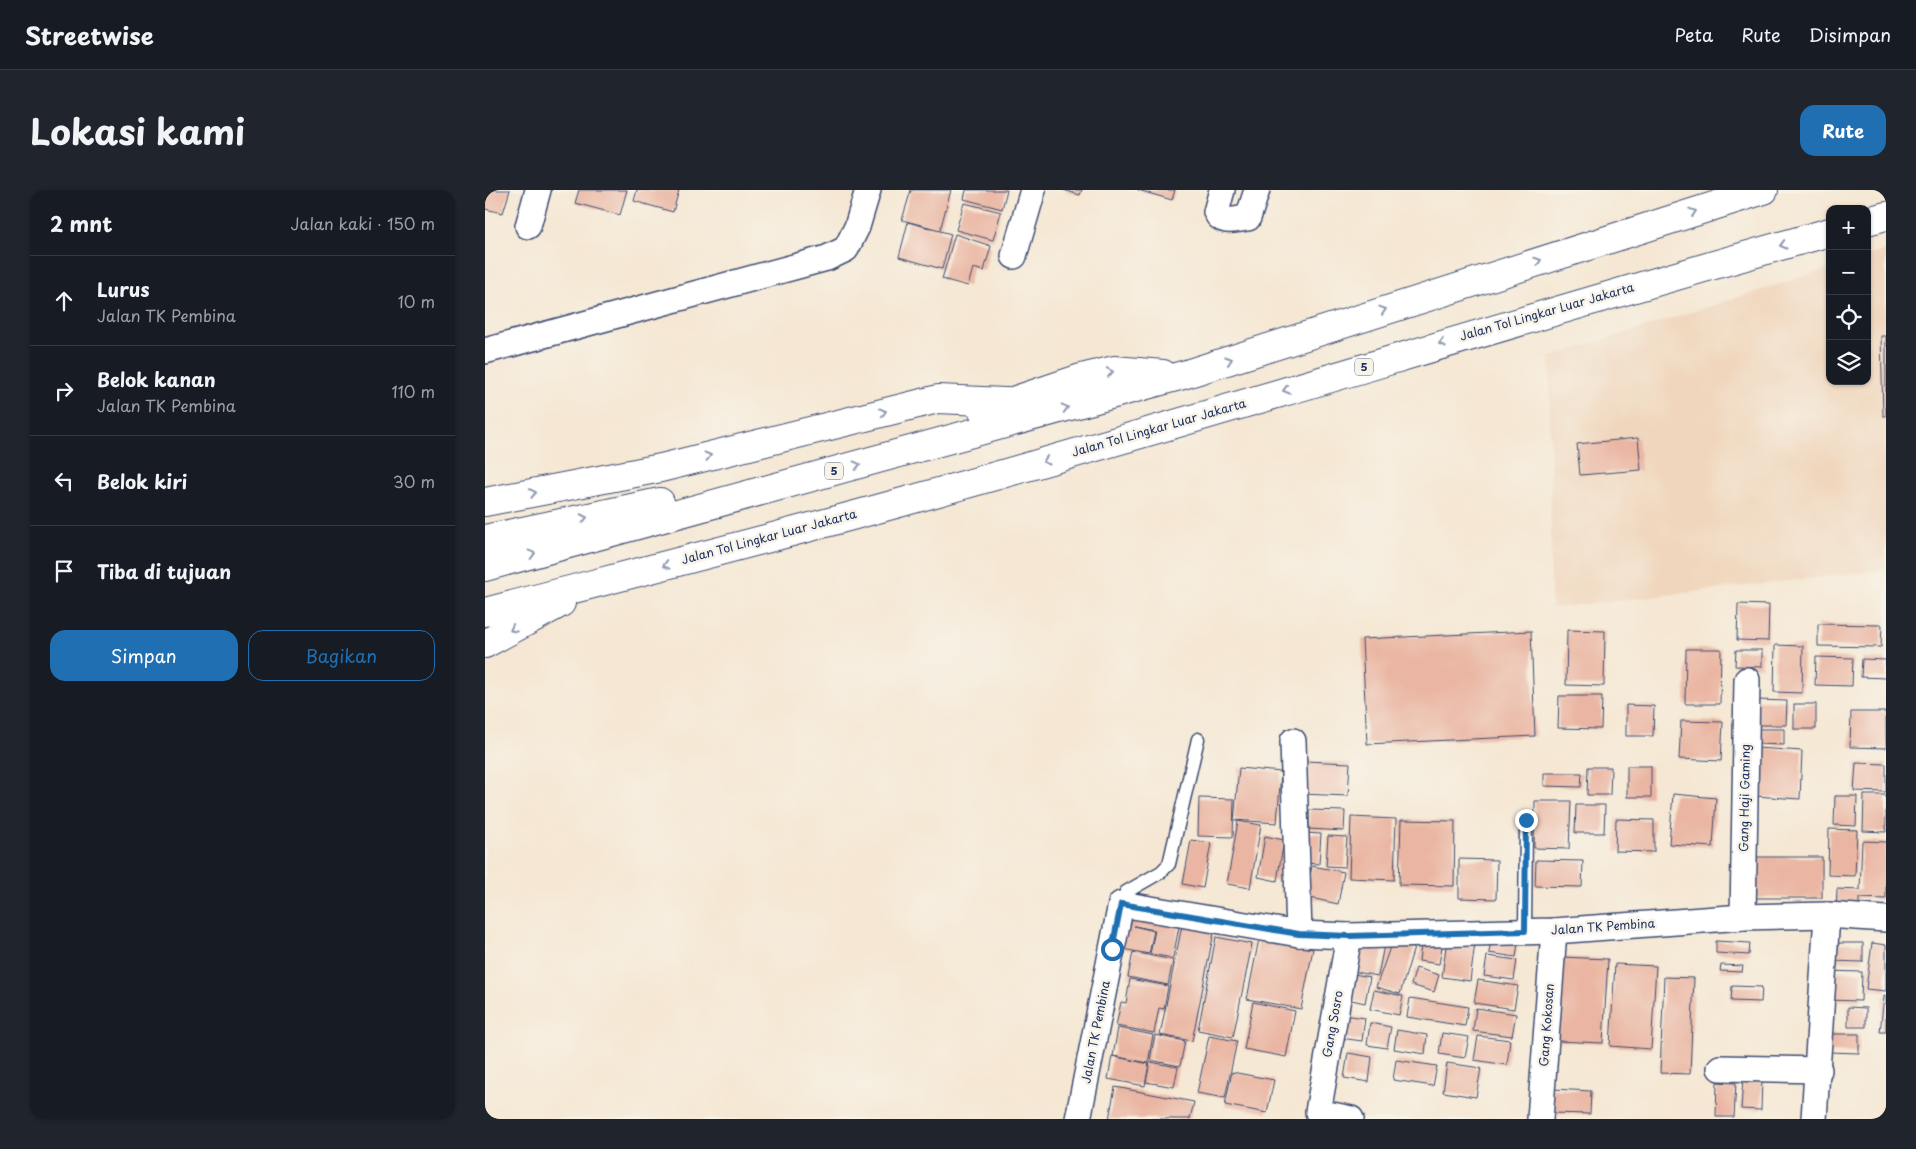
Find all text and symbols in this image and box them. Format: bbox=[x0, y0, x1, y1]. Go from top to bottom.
text: Streetwise bbox=[25, 17, 154, 53]
text: Peta bbox=[1674, 21, 1713, 48]
text: Rute bbox=[1741, 21, 1781, 48]
text: Disimpan bbox=[1809, 21, 1891, 48]
text: Lokasi kami bbox=[30, 104, 245, 157]
button: Rute bbox=[1800, 105, 1886, 156]
map controls bbox=[1826, 205, 1871, 385]
button: + bbox=[1826, 205, 1871, 250]
text: 2 mnt bbox=[50, 207, 112, 239]
one-way arrow bbox=[1689, 208, 1697, 218]
text: Jalan kaki · 150 m bbox=[291, 211, 435, 235]
one-way arrow bbox=[1779, 239, 1787, 249]
button: − bbox=[1826, 250, 1871, 295]
one-way arrow bbox=[1534, 257, 1542, 267]
text: Lurus bbox=[97, 275, 150, 303]
street label: Jalan Tol Lingkar Luar Jakarta bbox=[1457, 277, 1636, 345]
icon: ahead bbox=[50, 287, 78, 315]
text: 10 m bbox=[398, 289, 435, 313]
button: locate bbox=[1826, 295, 1871, 340]
text: Jalan TK Pembina bbox=[97, 303, 236, 327]
one-way arrow bbox=[1379, 306, 1387, 316]
one-way arrow bbox=[1438, 338, 1446, 348]
button: layers bbox=[1826, 340, 1871, 385]
one-way arrow bbox=[1224, 356, 1233, 366]
road number: 5 bbox=[1355, 358, 1373, 376]
text: Belok kanan bbox=[97, 365, 216, 393]
one-way arrow bbox=[1107, 367, 1115, 378]
icon: right bbox=[50, 377, 78, 405]
text: 110 m bbox=[392, 379, 435, 403]
one-way arrow bbox=[1283, 385, 1291, 395]
text: Jalan TK Pembina bbox=[97, 393, 236, 417]
street label: Jalan Tol Lingkar Luar Jakarta bbox=[1069, 393, 1248, 461]
one-way arrow bbox=[1060, 403, 1069, 414]
one-way arrow bbox=[878, 408, 886, 418]
one-way arrow bbox=[704, 451, 713, 462]
one-way arrow bbox=[1043, 455, 1051, 465]
one-way arrow bbox=[853, 460, 862, 471]
road number: 5 bbox=[825, 462, 843, 480]
icon: left bbox=[50, 467, 78, 495]
text: Belok kiri bbox=[97, 467, 187, 495]
text: 30 m bbox=[393, 469, 435, 493]
one-way arrow bbox=[528, 488, 537, 499]
street label: Jalan Tol Lingkar Luar Jakarta bbox=[679, 504, 859, 568]
one-way arrow bbox=[580, 513, 588, 524]
one-way arrow bbox=[527, 550, 536, 560]
icon: arrive bbox=[50, 557, 78, 585]
text: Tiba di tujuan bbox=[97, 557, 231, 585]
one-way arrow bbox=[662, 559, 670, 569]
one-way arrow bbox=[509, 623, 518, 633]
button: Simpan bbox=[50, 630, 238, 681]
button: Bagikan bbox=[248, 630, 435, 681]
street label: Gang Haji Gaming bbox=[1734, 744, 1754, 852]
route end bbox=[1515, 809, 1538, 832]
street label: Jalan TK Pembina bbox=[1550, 913, 1656, 939]
route start bbox=[1101, 938, 1124, 961]
street label: Jalan TK Pembina bbox=[1076, 979, 1114, 1085]
street label: Gang Kokosan bbox=[1534, 983, 1558, 1067]
street label: Gang Sosro bbox=[1317, 989, 1347, 1059]

